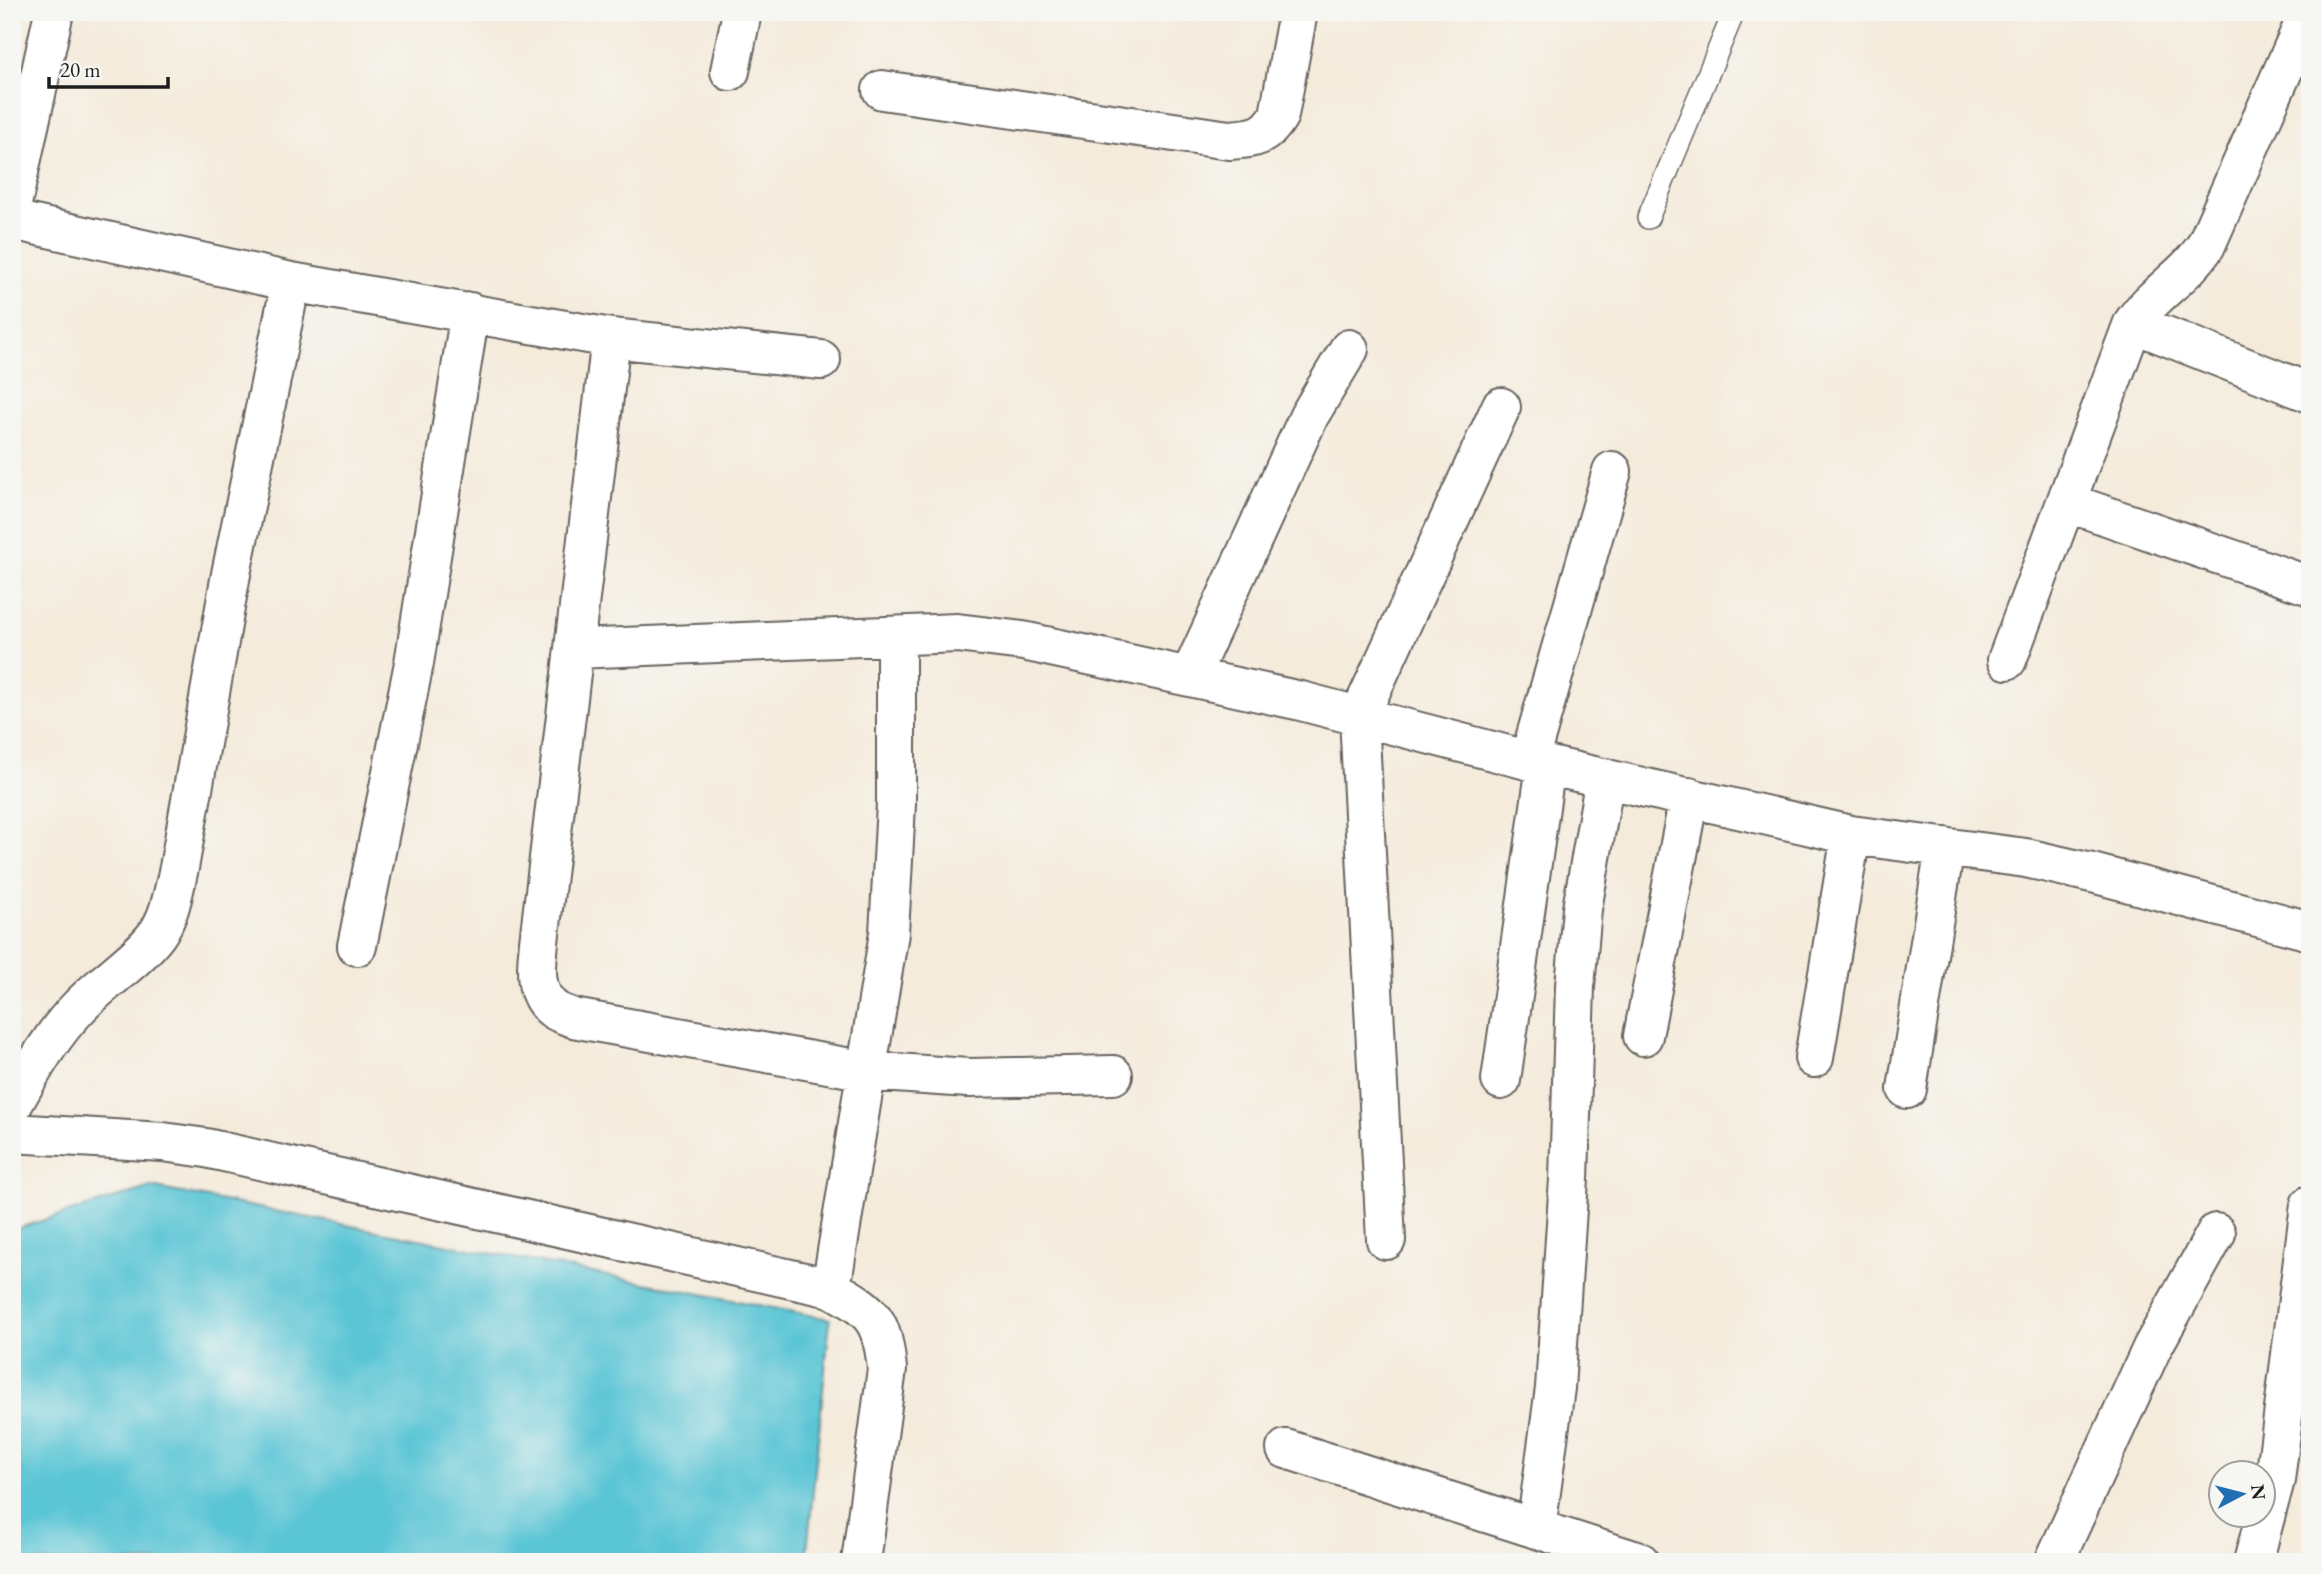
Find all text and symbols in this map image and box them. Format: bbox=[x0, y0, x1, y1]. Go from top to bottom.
scale bar bbox=[49, 46, 168, 90]
text: 20 m bbox=[60, 56, 101, 83]
north arrow bbox=[2206, 1458, 2276, 1528]
text: N bbox=[2245, 1483, 2272, 1502]

